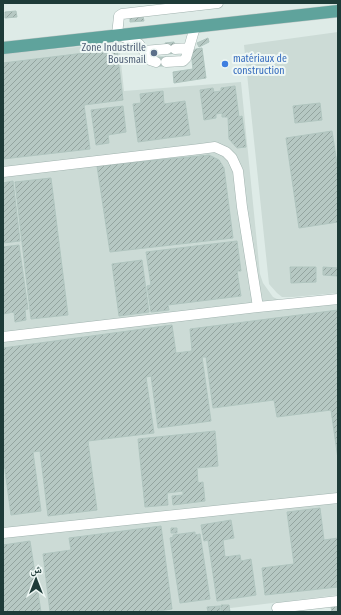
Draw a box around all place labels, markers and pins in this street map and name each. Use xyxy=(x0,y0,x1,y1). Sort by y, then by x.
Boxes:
place label: Zone Industrille Bousmail xyxy=(81,42,146,66)
marker: Zone Industrille Bousmail xyxy=(149,48,159,58)
place label: matériaux de construction xyxy=(233,53,287,77)
marker: matériaux de construction xyxy=(220,59,230,69)

